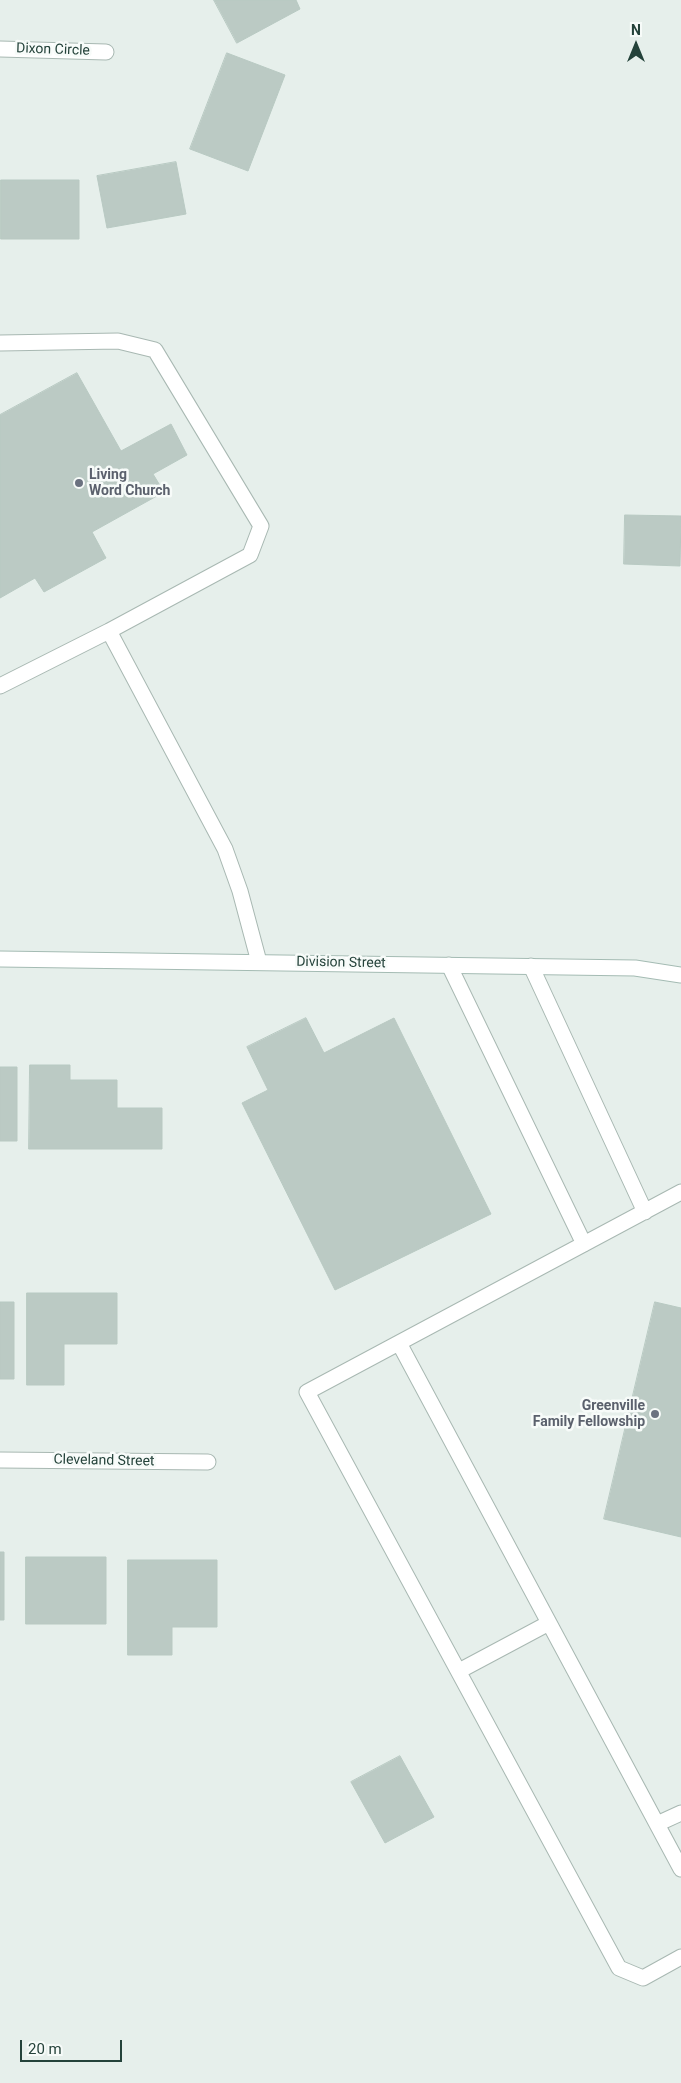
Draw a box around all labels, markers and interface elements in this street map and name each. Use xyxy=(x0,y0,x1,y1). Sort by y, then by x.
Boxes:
north arrow xyxy=(611,20,661,70)
text: N xyxy=(631,22,641,38)
street label: Dixon Circle xyxy=(16,40,90,60)
place label: Living Word Church xyxy=(89,467,170,500)
marker: Living Word Church xyxy=(73,477,85,489)
street label: Division Street xyxy=(296,954,386,972)
place label: Greenville Family Fellowship xyxy=(533,1398,645,1430)
marker: Greenville Family Fellowship xyxy=(649,1408,661,1420)
street label: Cleveland Street xyxy=(53,1452,155,1470)
scale bar xyxy=(22,2030,125,2062)
text: 20 m xyxy=(28,2040,62,2058)

